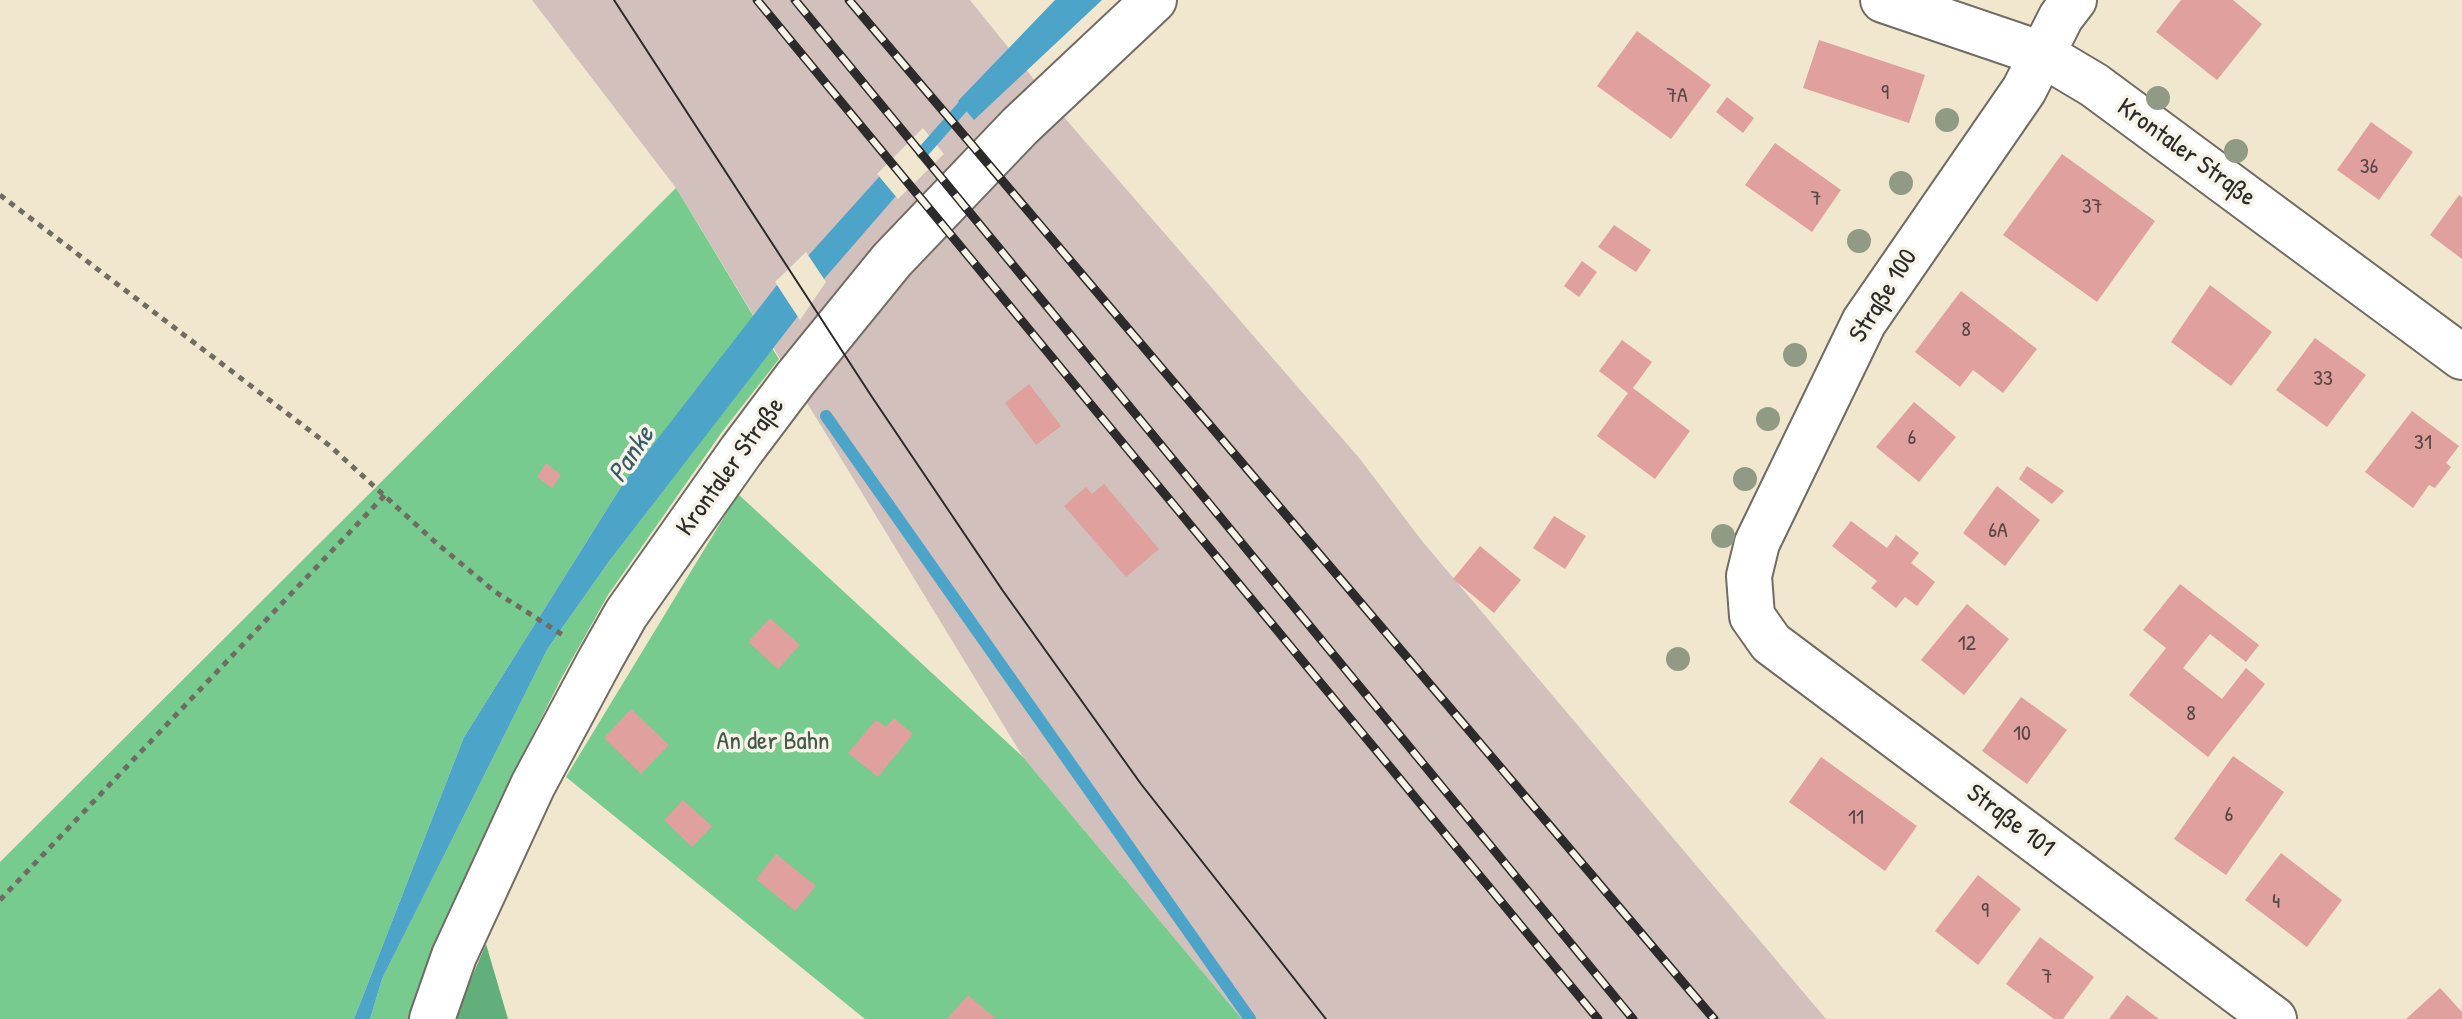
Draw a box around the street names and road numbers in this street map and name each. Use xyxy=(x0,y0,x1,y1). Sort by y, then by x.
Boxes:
street label: Krontaler Straße xyxy=(2111,92,2261,214)
street label: Straße 100 xyxy=(1843,244,1925,348)
street label: Krontaler Straße xyxy=(670,392,792,542)
street label: Straße 101 xyxy=(1960,778,2060,864)

